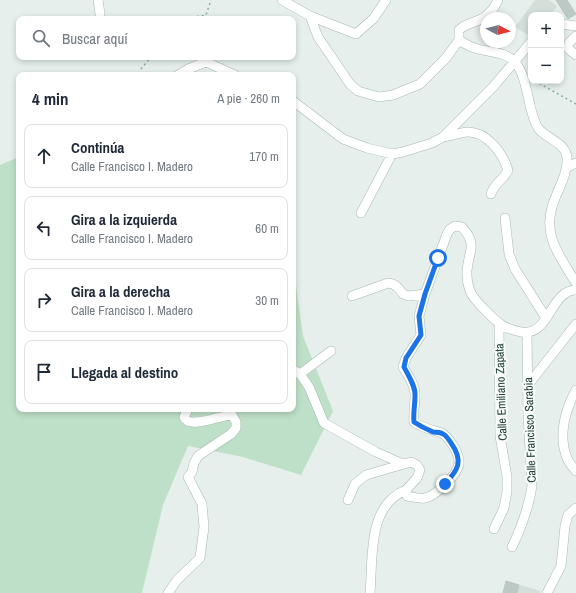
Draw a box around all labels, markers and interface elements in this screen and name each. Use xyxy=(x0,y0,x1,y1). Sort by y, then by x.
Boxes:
north arrow xyxy=(480,12,516,48)
map controls xyxy=(528,12,564,84)
button: + xyxy=(528,12,564,48)
search box xyxy=(16,16,296,60)
icon: search xyxy=(30,27,52,49)
text: Buscar aquí xyxy=(62,28,128,49)
button: − xyxy=(528,48,564,84)
text: 4 min xyxy=(32,87,68,110)
text: A pie · 260 m xyxy=(217,90,280,107)
text: Continúa xyxy=(71,137,124,158)
icon: ahead xyxy=(33,145,55,167)
text: 170 m xyxy=(249,148,279,165)
text: Calle Francisco I. Madero xyxy=(71,158,193,175)
text: Gira a la izquierda xyxy=(71,209,177,230)
icon: left xyxy=(33,217,55,239)
text: 60 m xyxy=(255,220,279,237)
text: Calle Francisco I. Madero xyxy=(71,230,193,247)
route start xyxy=(429,249,447,267)
text: Gira a la derecha xyxy=(71,281,170,302)
icon: right xyxy=(33,289,55,311)
text: 30 m xyxy=(255,292,279,309)
text: Calle Francisco I. Madero xyxy=(71,302,193,319)
street label: Calle Emiliano Zapata xyxy=(491,343,511,441)
icon: arrive xyxy=(33,361,55,383)
text: Llegada al destino xyxy=(71,362,178,383)
street label: Calle Francisco Sarabia xyxy=(520,376,540,483)
route end xyxy=(436,475,454,493)

